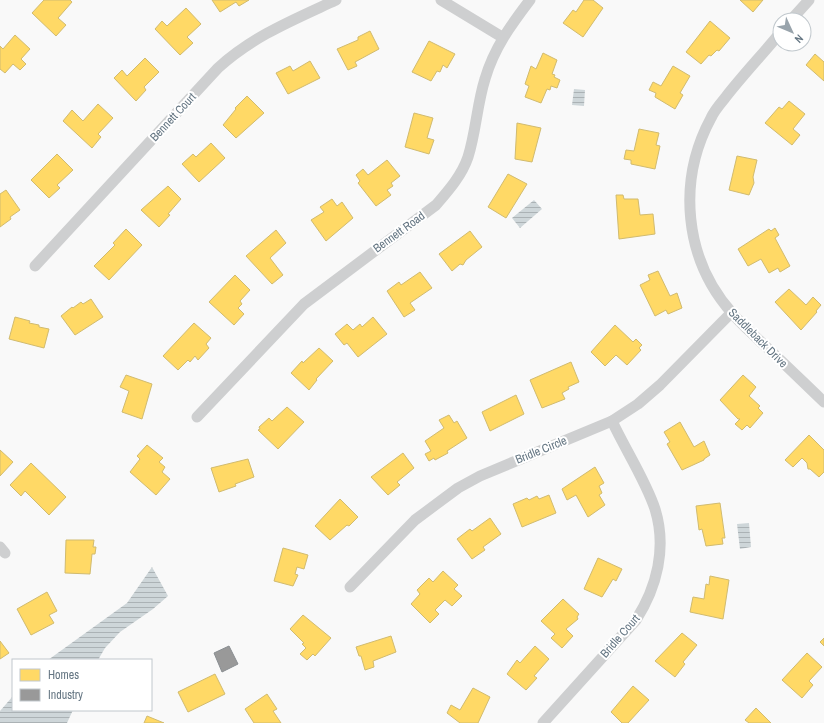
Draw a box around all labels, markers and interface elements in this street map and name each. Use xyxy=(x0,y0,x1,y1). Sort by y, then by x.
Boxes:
north arrow xyxy=(772,12,812,52)
text: N xyxy=(792,32,806,46)
street label: Bennett Court xyxy=(146,89,200,145)
street label: Bennett Road xyxy=(370,208,428,256)
street label: Saddleback Drive xyxy=(725,305,791,371)
street label: Bridle Circle xyxy=(513,432,569,468)
street label: Bridle Court xyxy=(597,611,643,661)
legend xyxy=(12,659,152,711)
text: Homes xyxy=(48,667,79,683)
text: Industry xyxy=(48,687,83,703)

